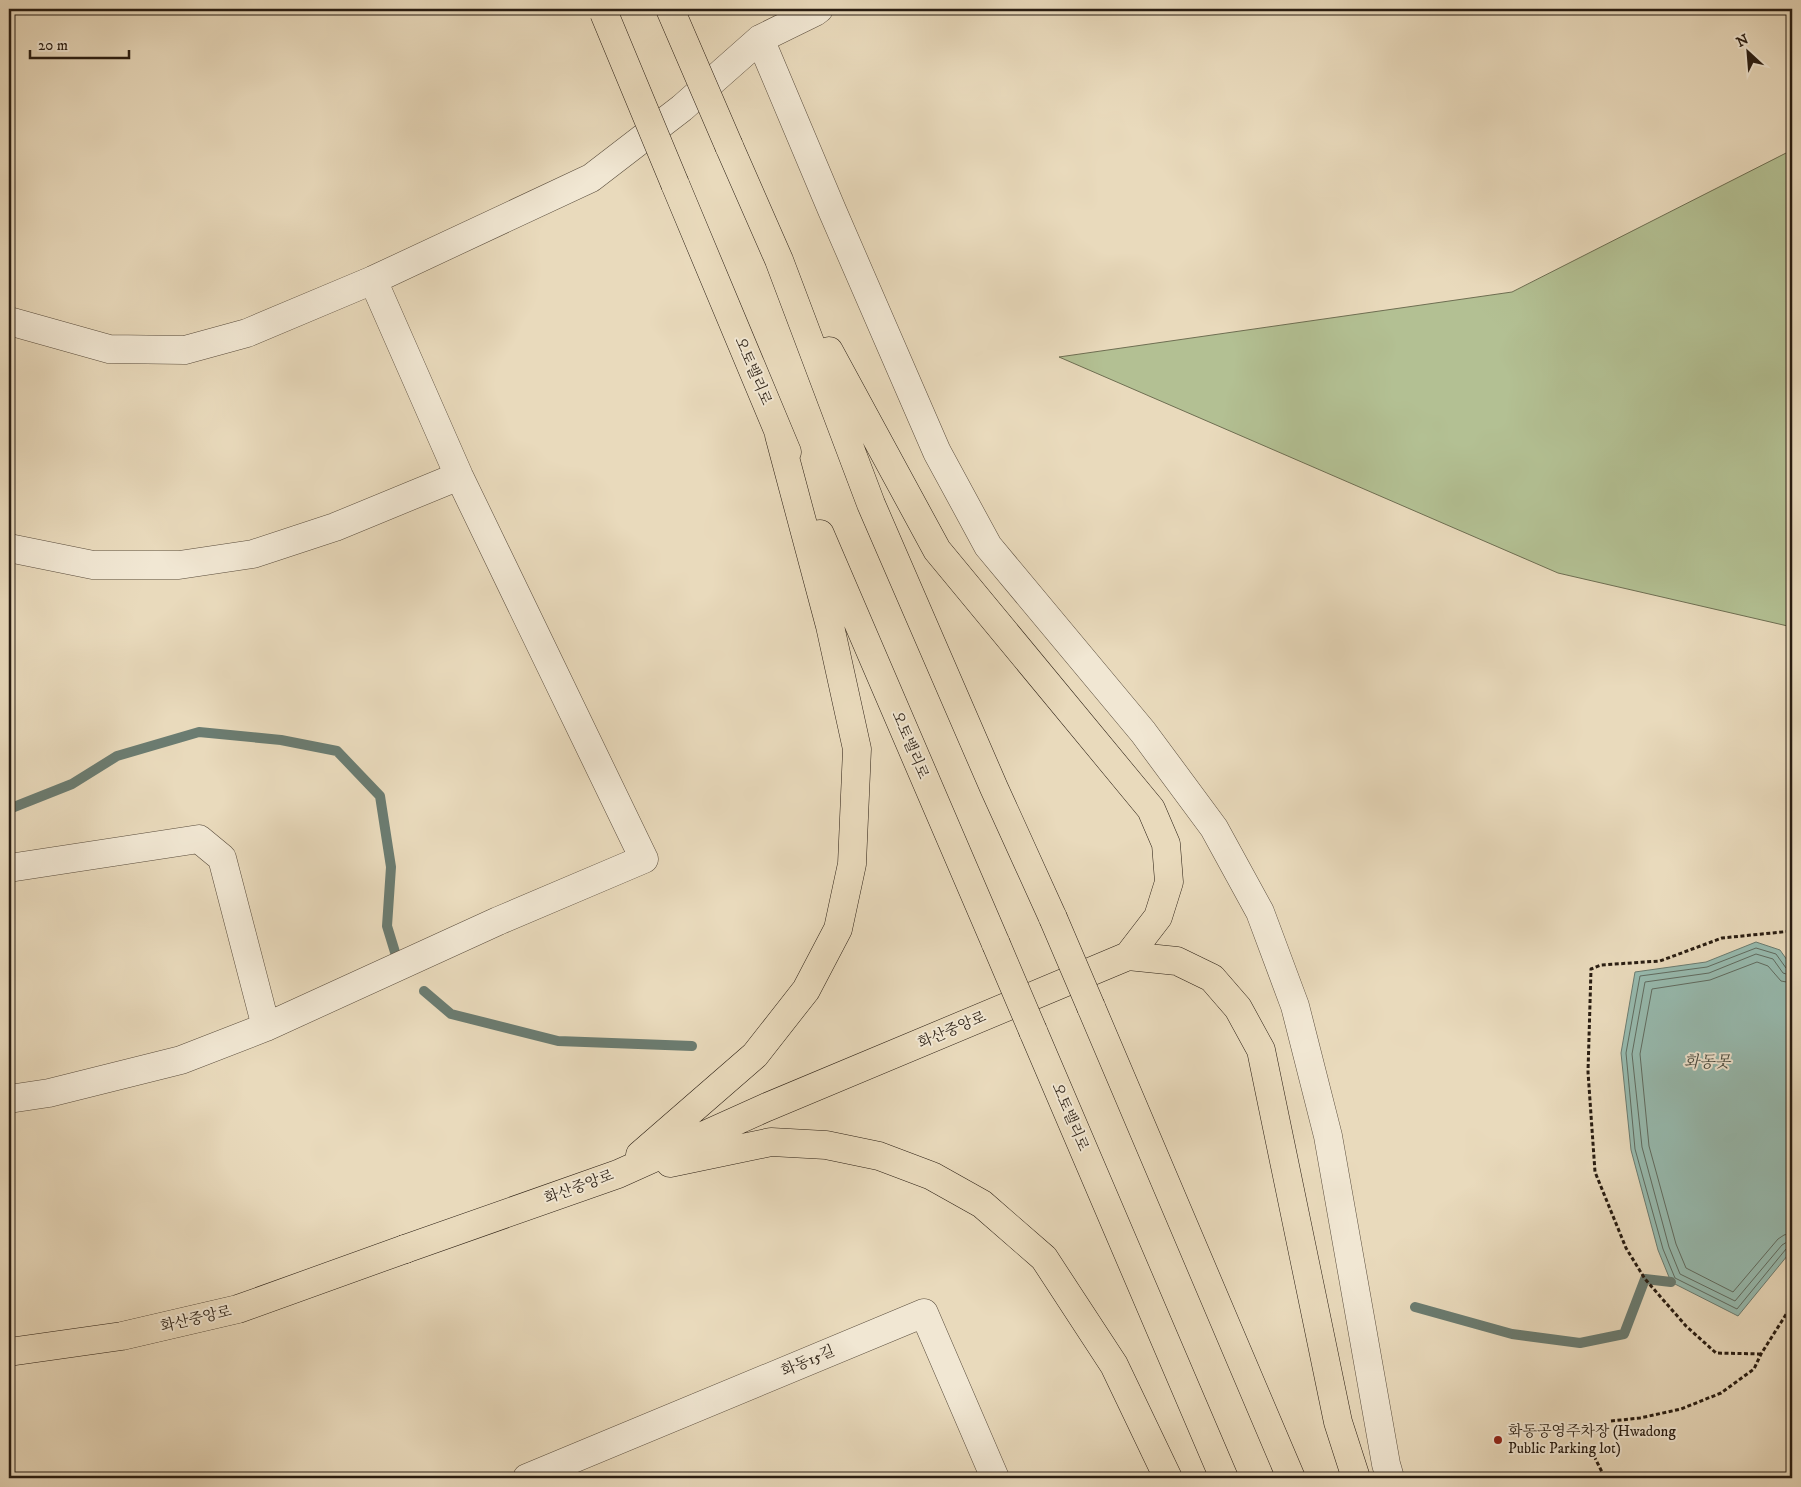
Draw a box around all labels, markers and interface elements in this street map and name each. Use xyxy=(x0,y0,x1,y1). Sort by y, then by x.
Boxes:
scale bar xyxy=(30,28,129,60)
north arrow xyxy=(1724,28,1774,78)
text: N xyxy=(1734,30,1752,52)
text: 20 m xyxy=(38,36,68,55)
street label: 오토밸리로 xyxy=(730,334,776,409)
street label: 오토밸리로 xyxy=(887,708,933,783)
street label: 화산중앙로 xyxy=(915,1007,990,1053)
water label: 화동못 xyxy=(1684,1052,1732,1072)
street label: 오토밸리로 xyxy=(1047,1080,1093,1155)
street label: 화산중앙로 xyxy=(542,1166,617,1208)
street label: 화산중앙로 xyxy=(159,1301,234,1336)
street label: 화동15길 xyxy=(778,1341,838,1381)
place label: 화동공영주차장 (Hwadong Public Parking lot) xyxy=(1508,1422,1676,1458)
marker: 화동공영주차장 (Hwadong Public Parking lot) xyxy=(1492,1434,1504,1446)

